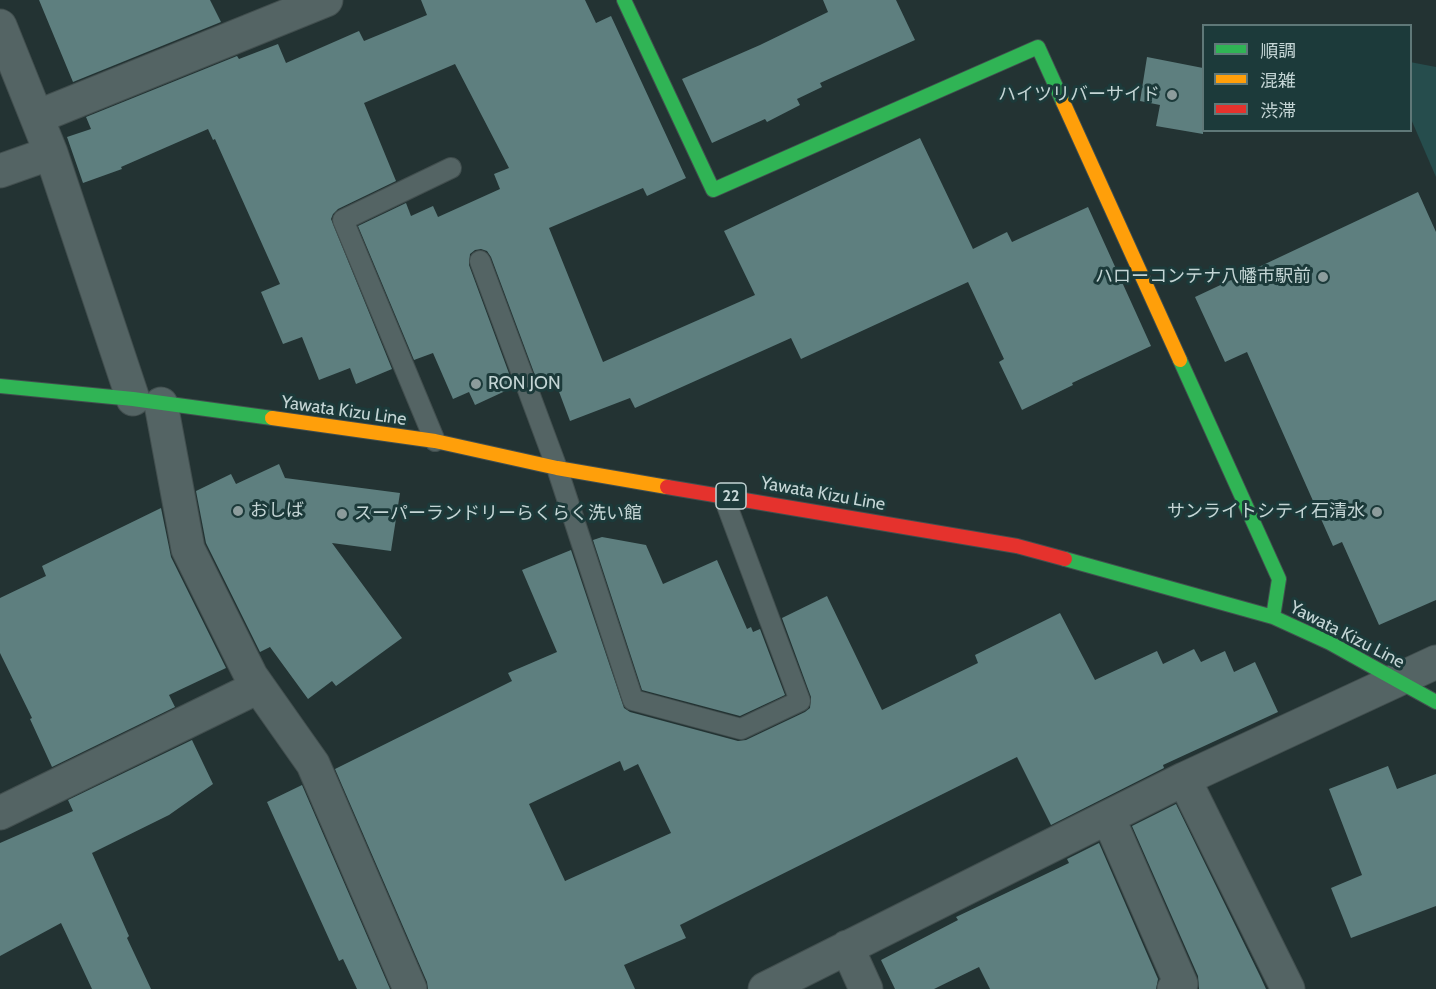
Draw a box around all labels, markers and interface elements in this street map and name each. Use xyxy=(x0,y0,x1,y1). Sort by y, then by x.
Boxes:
legend xyxy=(1202,24,1412,132)
text: 順調 xyxy=(1260,40,1296,62)
text: 混雑 xyxy=(1260,70,1296,92)
place label: ハイツリバーサイド xyxy=(998,84,1160,106)
marker: ハイツリバーサイド xyxy=(1165,88,1179,102)
text: 渋滞 xyxy=(1260,100,1296,122)
place label: ハローコンテナ八幡市駅前 xyxy=(1095,266,1311,288)
marker: ハローコンテナ八幡市駅前 xyxy=(1316,270,1330,284)
place label: RON JON xyxy=(488,373,561,395)
marker: RON JON xyxy=(469,377,483,391)
street label: Yawata Kizu Line xyxy=(280,392,408,430)
street label: Yawata Kizu Line xyxy=(759,472,887,516)
road number: 22 xyxy=(716,483,746,509)
place label: おしば xyxy=(250,500,304,522)
place label: サンライトシティ石清水 xyxy=(1167,501,1365,523)
place label: スーパーランドリーらくらく洗い館 xyxy=(354,503,642,525)
marker: おしば xyxy=(231,504,245,518)
marker: サンライトシティ石清水 xyxy=(1370,505,1384,519)
marker: スーパーランドリーらくらく洗い館 xyxy=(335,507,349,521)
street label: Yawata Kizu Line xyxy=(1286,597,1408,673)

